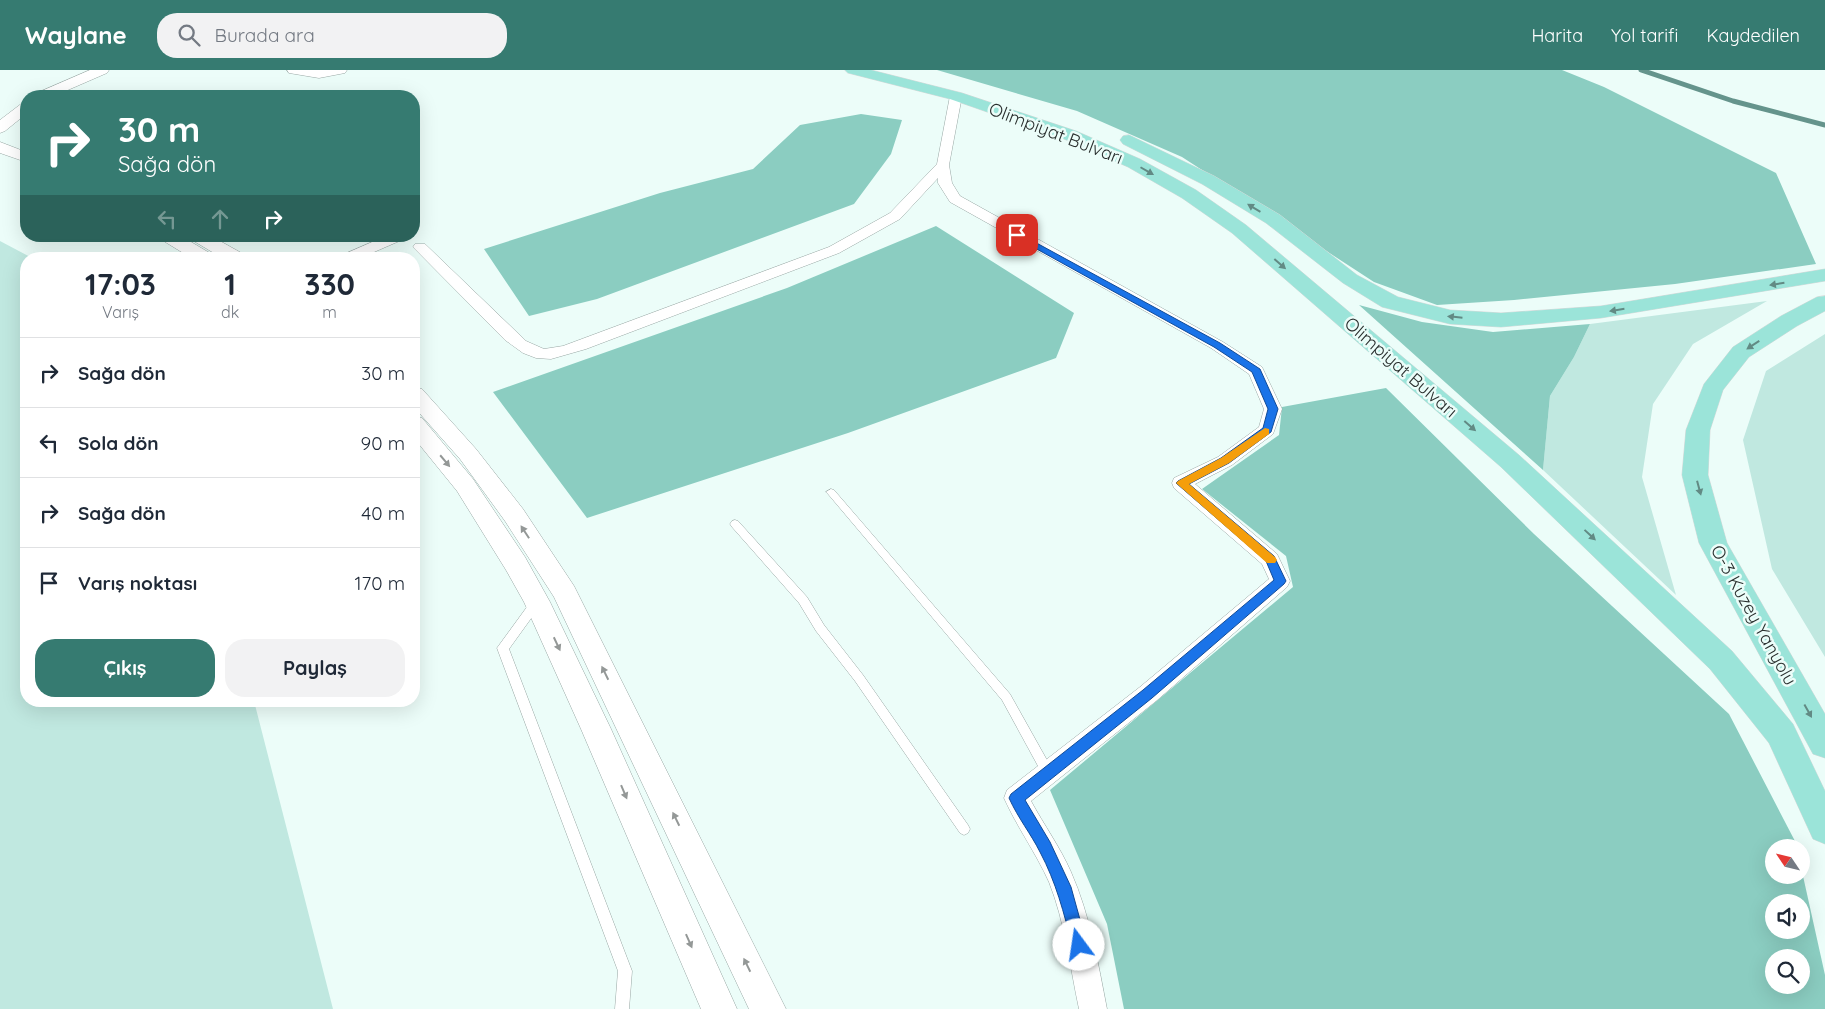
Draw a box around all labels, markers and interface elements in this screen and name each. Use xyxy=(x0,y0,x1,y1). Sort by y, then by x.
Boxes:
search box xyxy=(157,13,507,58)
text: Waylane xyxy=(25,20,127,50)
icon: search xyxy=(175,21,203,49)
text: Burada ara xyxy=(215,23,315,47)
text: Harita xyxy=(1531,24,1583,47)
text: Yol tarifi xyxy=(1611,24,1678,47)
text: Kaydedilen xyxy=(1706,24,1800,47)
street label: Olimpiyat Bulvarı xyxy=(986,97,1126,169)
text: 30 m xyxy=(118,107,200,151)
icon: right xyxy=(35,110,100,175)
text: Sağa dön xyxy=(118,150,216,178)
one-way arrow xyxy=(1140,166,1154,175)
one-way arrow xyxy=(1247,203,1260,212)
icon: left xyxy=(153,205,181,233)
icon: ahead xyxy=(206,205,234,233)
icon: right xyxy=(259,205,287,233)
pin xyxy=(996,214,1038,256)
icon: arrive xyxy=(1003,221,1031,249)
one-way arrow xyxy=(1273,258,1286,269)
text: 17:03 xyxy=(85,265,156,303)
text: 1 xyxy=(224,265,236,303)
text: 330 xyxy=(304,265,355,303)
one-way arrow xyxy=(1769,280,1785,288)
text: Varış xyxy=(102,302,139,322)
text: dk xyxy=(221,302,239,322)
text: m xyxy=(322,302,337,322)
one-way arrow xyxy=(1608,306,1624,314)
street label: Olimpiyat Bulvarı xyxy=(1340,312,1462,422)
one-way arrow xyxy=(1446,313,1462,321)
one-way arrow xyxy=(1746,340,1760,350)
icon: right xyxy=(35,359,63,387)
text: Sağa dön xyxy=(78,361,166,385)
text: 30 m xyxy=(361,361,405,385)
one-way arrow xyxy=(1463,421,1476,432)
icon: left xyxy=(35,429,63,457)
text: Sola dön xyxy=(78,431,159,455)
text: 90 m xyxy=(361,431,405,455)
one-way arrow xyxy=(439,454,451,466)
one-way arrow xyxy=(1695,480,1703,495)
icon: right xyxy=(35,499,63,527)
text: Sağa dön xyxy=(78,501,166,525)
text: 40 m xyxy=(361,501,405,525)
one-way arrow xyxy=(520,525,530,538)
one-way arrow xyxy=(1584,529,1596,541)
street label: O-3 Kuzey Yanyolu xyxy=(1706,541,1802,689)
icon: arrive xyxy=(35,569,63,597)
text: Varış noktası xyxy=(78,571,197,595)
text: 170 m xyxy=(354,571,405,595)
one-way arrow xyxy=(553,637,561,651)
button: Çıkış xyxy=(35,639,215,697)
button: Paylaş xyxy=(225,639,405,697)
one-way arrow xyxy=(600,666,608,680)
one-way arrow xyxy=(1804,704,1812,719)
one-way arrow xyxy=(620,785,628,799)
one-way arrow xyxy=(672,812,680,826)
north arrow xyxy=(1765,839,1810,884)
map controls xyxy=(1765,839,1810,994)
button: sound xyxy=(1765,894,1810,939)
position arrow xyxy=(1052,918,1104,970)
one-way arrow xyxy=(685,934,693,948)
button: search xyxy=(1765,949,1810,994)
one-way arrow xyxy=(743,958,751,972)

